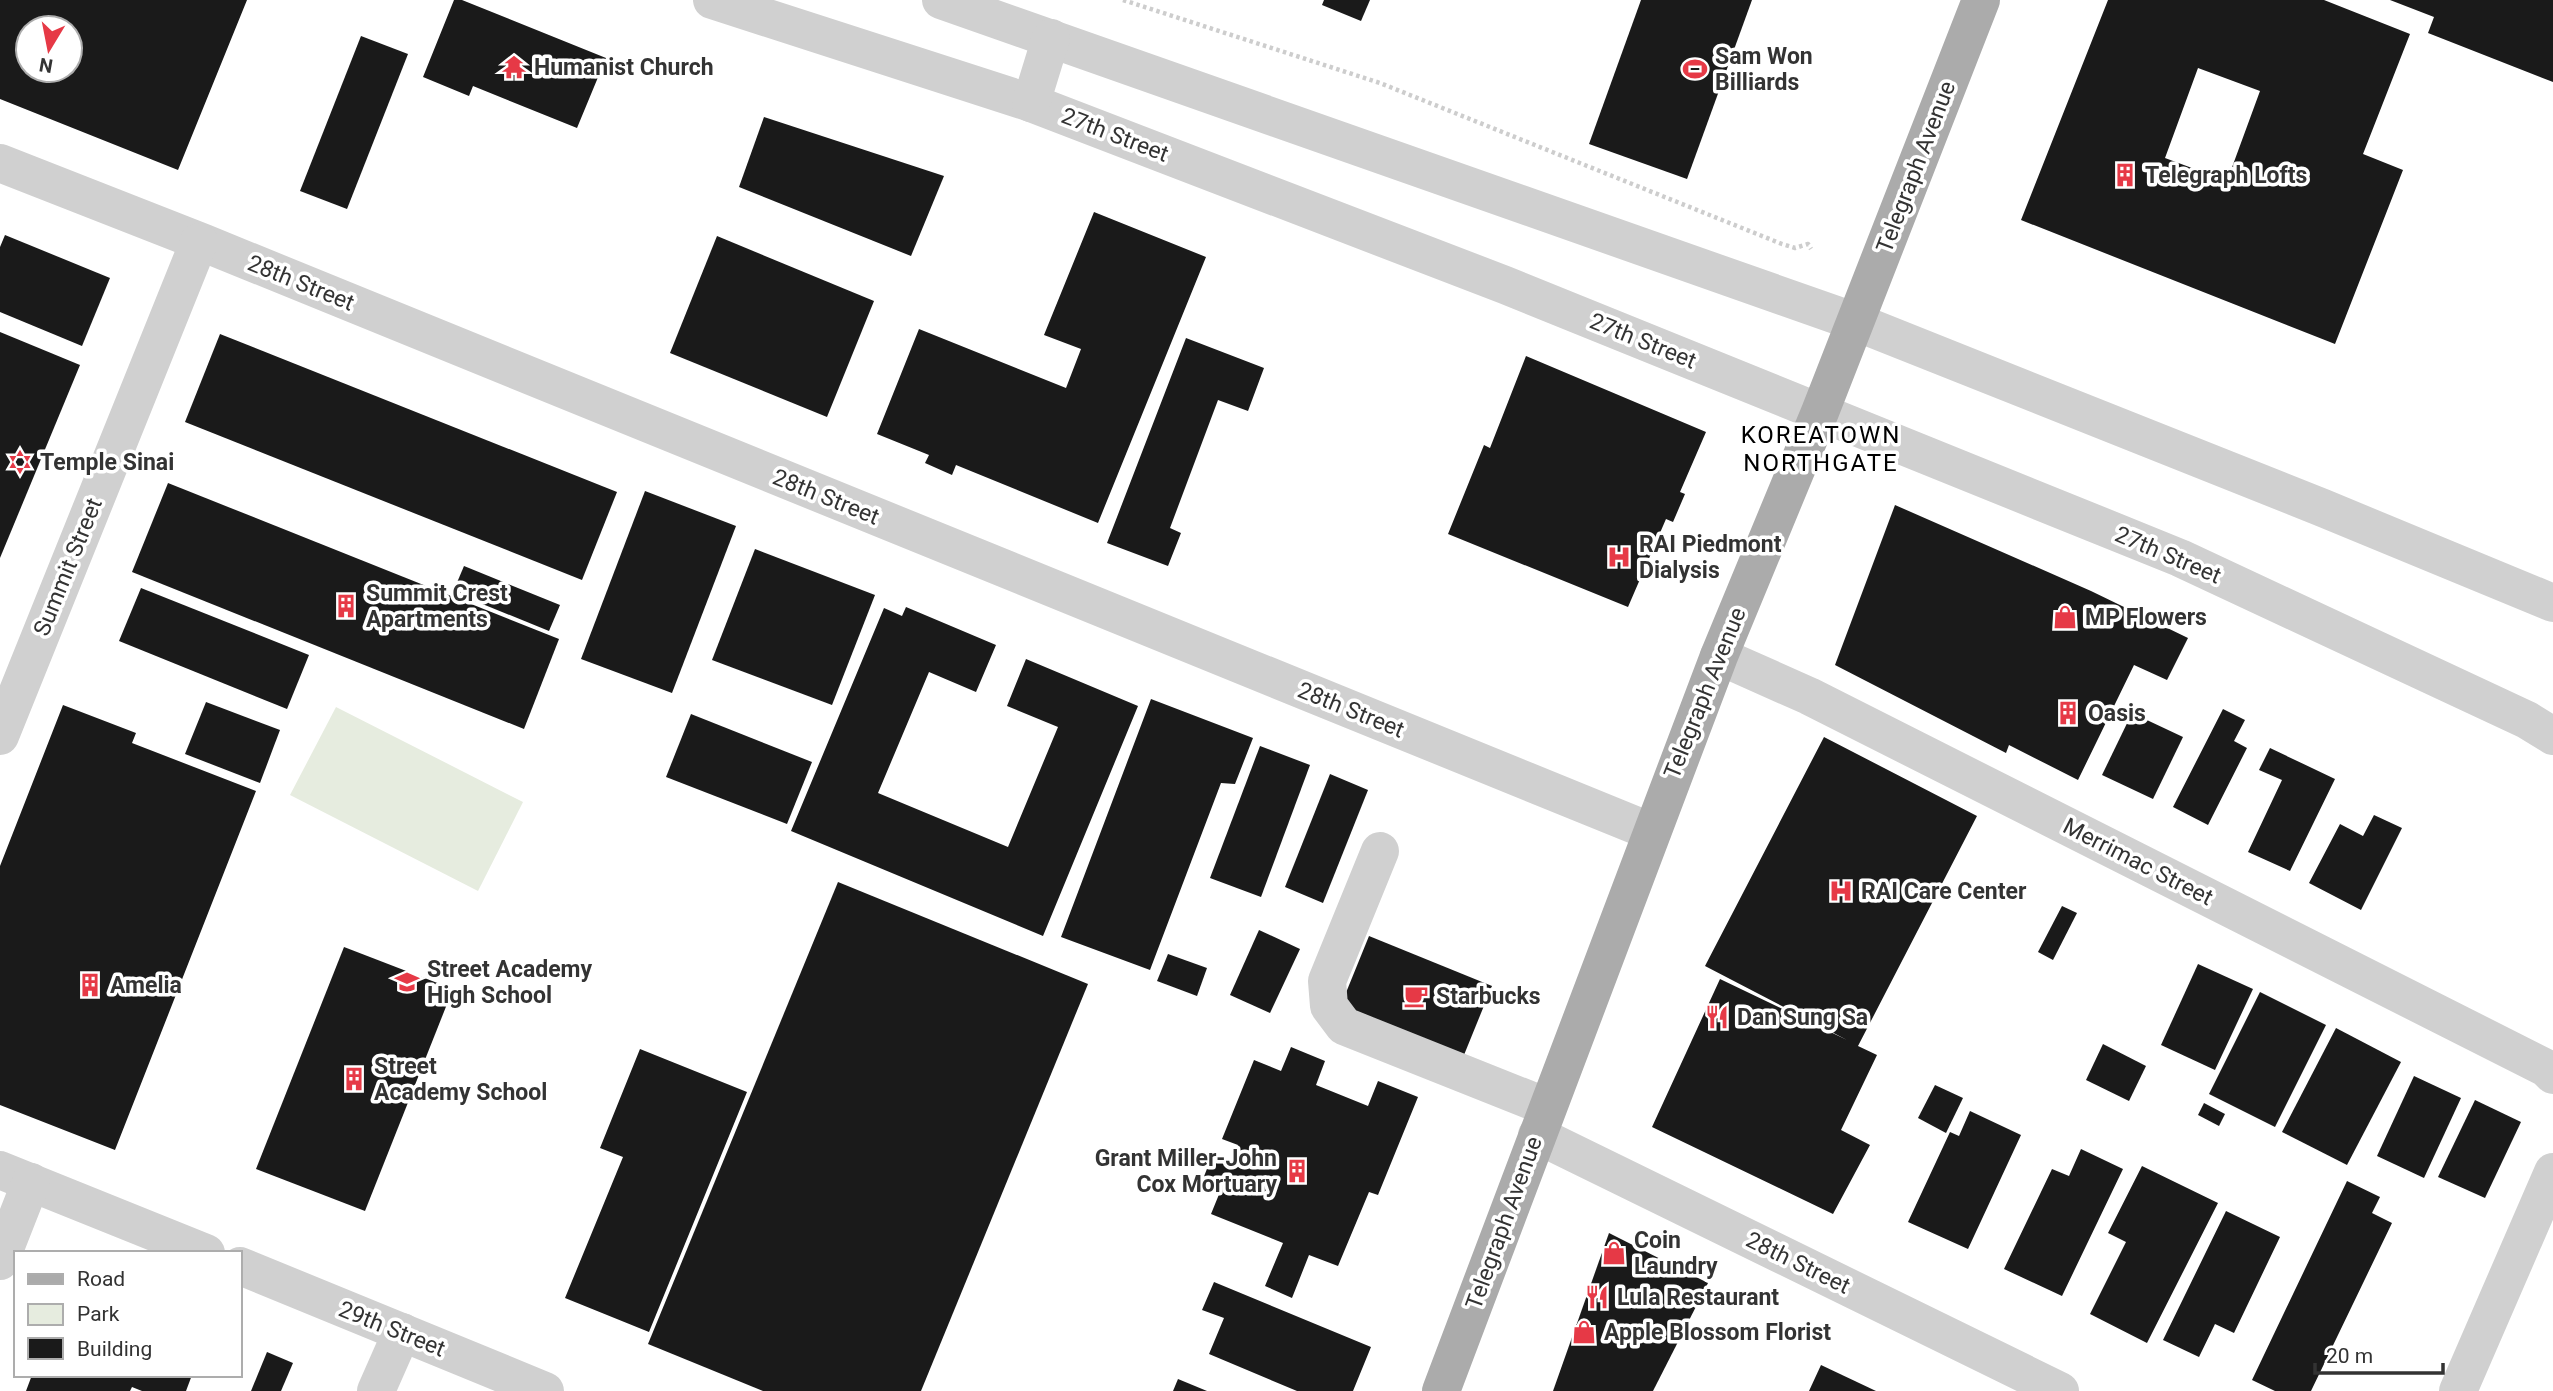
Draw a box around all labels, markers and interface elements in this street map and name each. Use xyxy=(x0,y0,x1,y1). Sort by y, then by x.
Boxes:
north arrow xyxy=(14,14,84,84)
place label: Sam Won Billiards xyxy=(1715,43,1813,96)
text: N xyxy=(38,53,55,78)
temple icon: Humanist Church xyxy=(500,53,528,81)
place label: Humanist Church xyxy=(534,54,714,81)
sports icon: Sam Won Billiards xyxy=(1681,55,1709,83)
street label: Telegraph Avenue xyxy=(1871,77,1961,257)
street label: 27th Street xyxy=(1058,102,1172,168)
building icon: Telegraph Lofts xyxy=(2111,161,2139,189)
place label: Telegraph Lofts xyxy=(2145,162,2307,189)
street label: 28th Street xyxy=(244,249,358,317)
street label: 27th Street xyxy=(1586,307,1700,375)
district label: KOREATOWN NORTHGATE xyxy=(1741,421,1901,477)
synagogue icon: Temple Sinai xyxy=(6,448,34,476)
place label: Temple Sinai xyxy=(40,449,174,476)
street label: 28th Street xyxy=(769,463,883,531)
street label: Summit Street xyxy=(28,494,108,640)
street label: 27th Street xyxy=(2111,521,2225,589)
place label: RAI Piedmont Dialysis xyxy=(1639,531,1782,584)
hospital icon: RAI Piedmont Dialysis xyxy=(1605,543,1633,571)
place label: Summit Crest Apartments xyxy=(366,580,508,633)
building icon: Summit Crest Apartments xyxy=(332,592,360,620)
shop icon: MP Flowers xyxy=(2051,603,2079,631)
street label: Telegraph Avenue xyxy=(1658,604,1752,782)
place label: MP Flowers xyxy=(2085,604,2207,631)
street label: 28th Street xyxy=(1294,676,1408,744)
building icon: Oasis xyxy=(2054,699,2082,727)
place label: Oasis xyxy=(2088,700,2146,727)
street label: Merrimac Street xyxy=(2059,813,2217,911)
hospital icon: RAI Care Center xyxy=(1827,877,1855,905)
place label: RAI Care Center xyxy=(1861,878,2027,905)
place label: Street Academy High School xyxy=(427,956,593,1009)
school or university icon: Street Academy High School xyxy=(393,968,421,996)
building icon: Amelia xyxy=(76,971,104,999)
place label: Amelia xyxy=(110,972,182,999)
cafe icon: Starbucks xyxy=(1402,982,1430,1010)
place label: Starbucks xyxy=(1436,983,1541,1010)
restaurant icon: Dan Sung Sa xyxy=(1703,1003,1731,1031)
place label: Dan Sung Sa xyxy=(1737,1004,1868,1031)
place label: Street Academy School xyxy=(374,1053,547,1106)
building icon: Street Academy School xyxy=(340,1065,368,1093)
street label: Telegraph Avenue xyxy=(1460,1133,1548,1313)
place label: Grant Miller-John Cox Mortuary xyxy=(1095,1145,1277,1198)
building icon: Grant Miller-John Cox Mortuary xyxy=(1283,1157,1311,1185)
street label: 28th Street xyxy=(1742,1226,1854,1300)
place label: Coin Laundry xyxy=(1634,1227,1718,1280)
shop icon: Coin Laundry xyxy=(1600,1239,1628,1267)
legend xyxy=(14,1251,242,1377)
text: Road xyxy=(77,1267,125,1291)
restaurant icon: Lula Restaurant xyxy=(1583,1283,1611,1311)
place label: Lula Restaurant xyxy=(1617,1284,1779,1311)
street label: 29th Street xyxy=(335,1295,449,1363)
text: Park xyxy=(77,1302,120,1326)
shop icon: Apple Blossom Florist xyxy=(1570,1318,1598,1346)
place label: Apple Blossom Florist xyxy=(1604,1319,1831,1346)
scale bar xyxy=(2315,1332,2443,1376)
text: Building xyxy=(77,1337,152,1361)
text: 20 m xyxy=(2326,1344,2373,1368)

